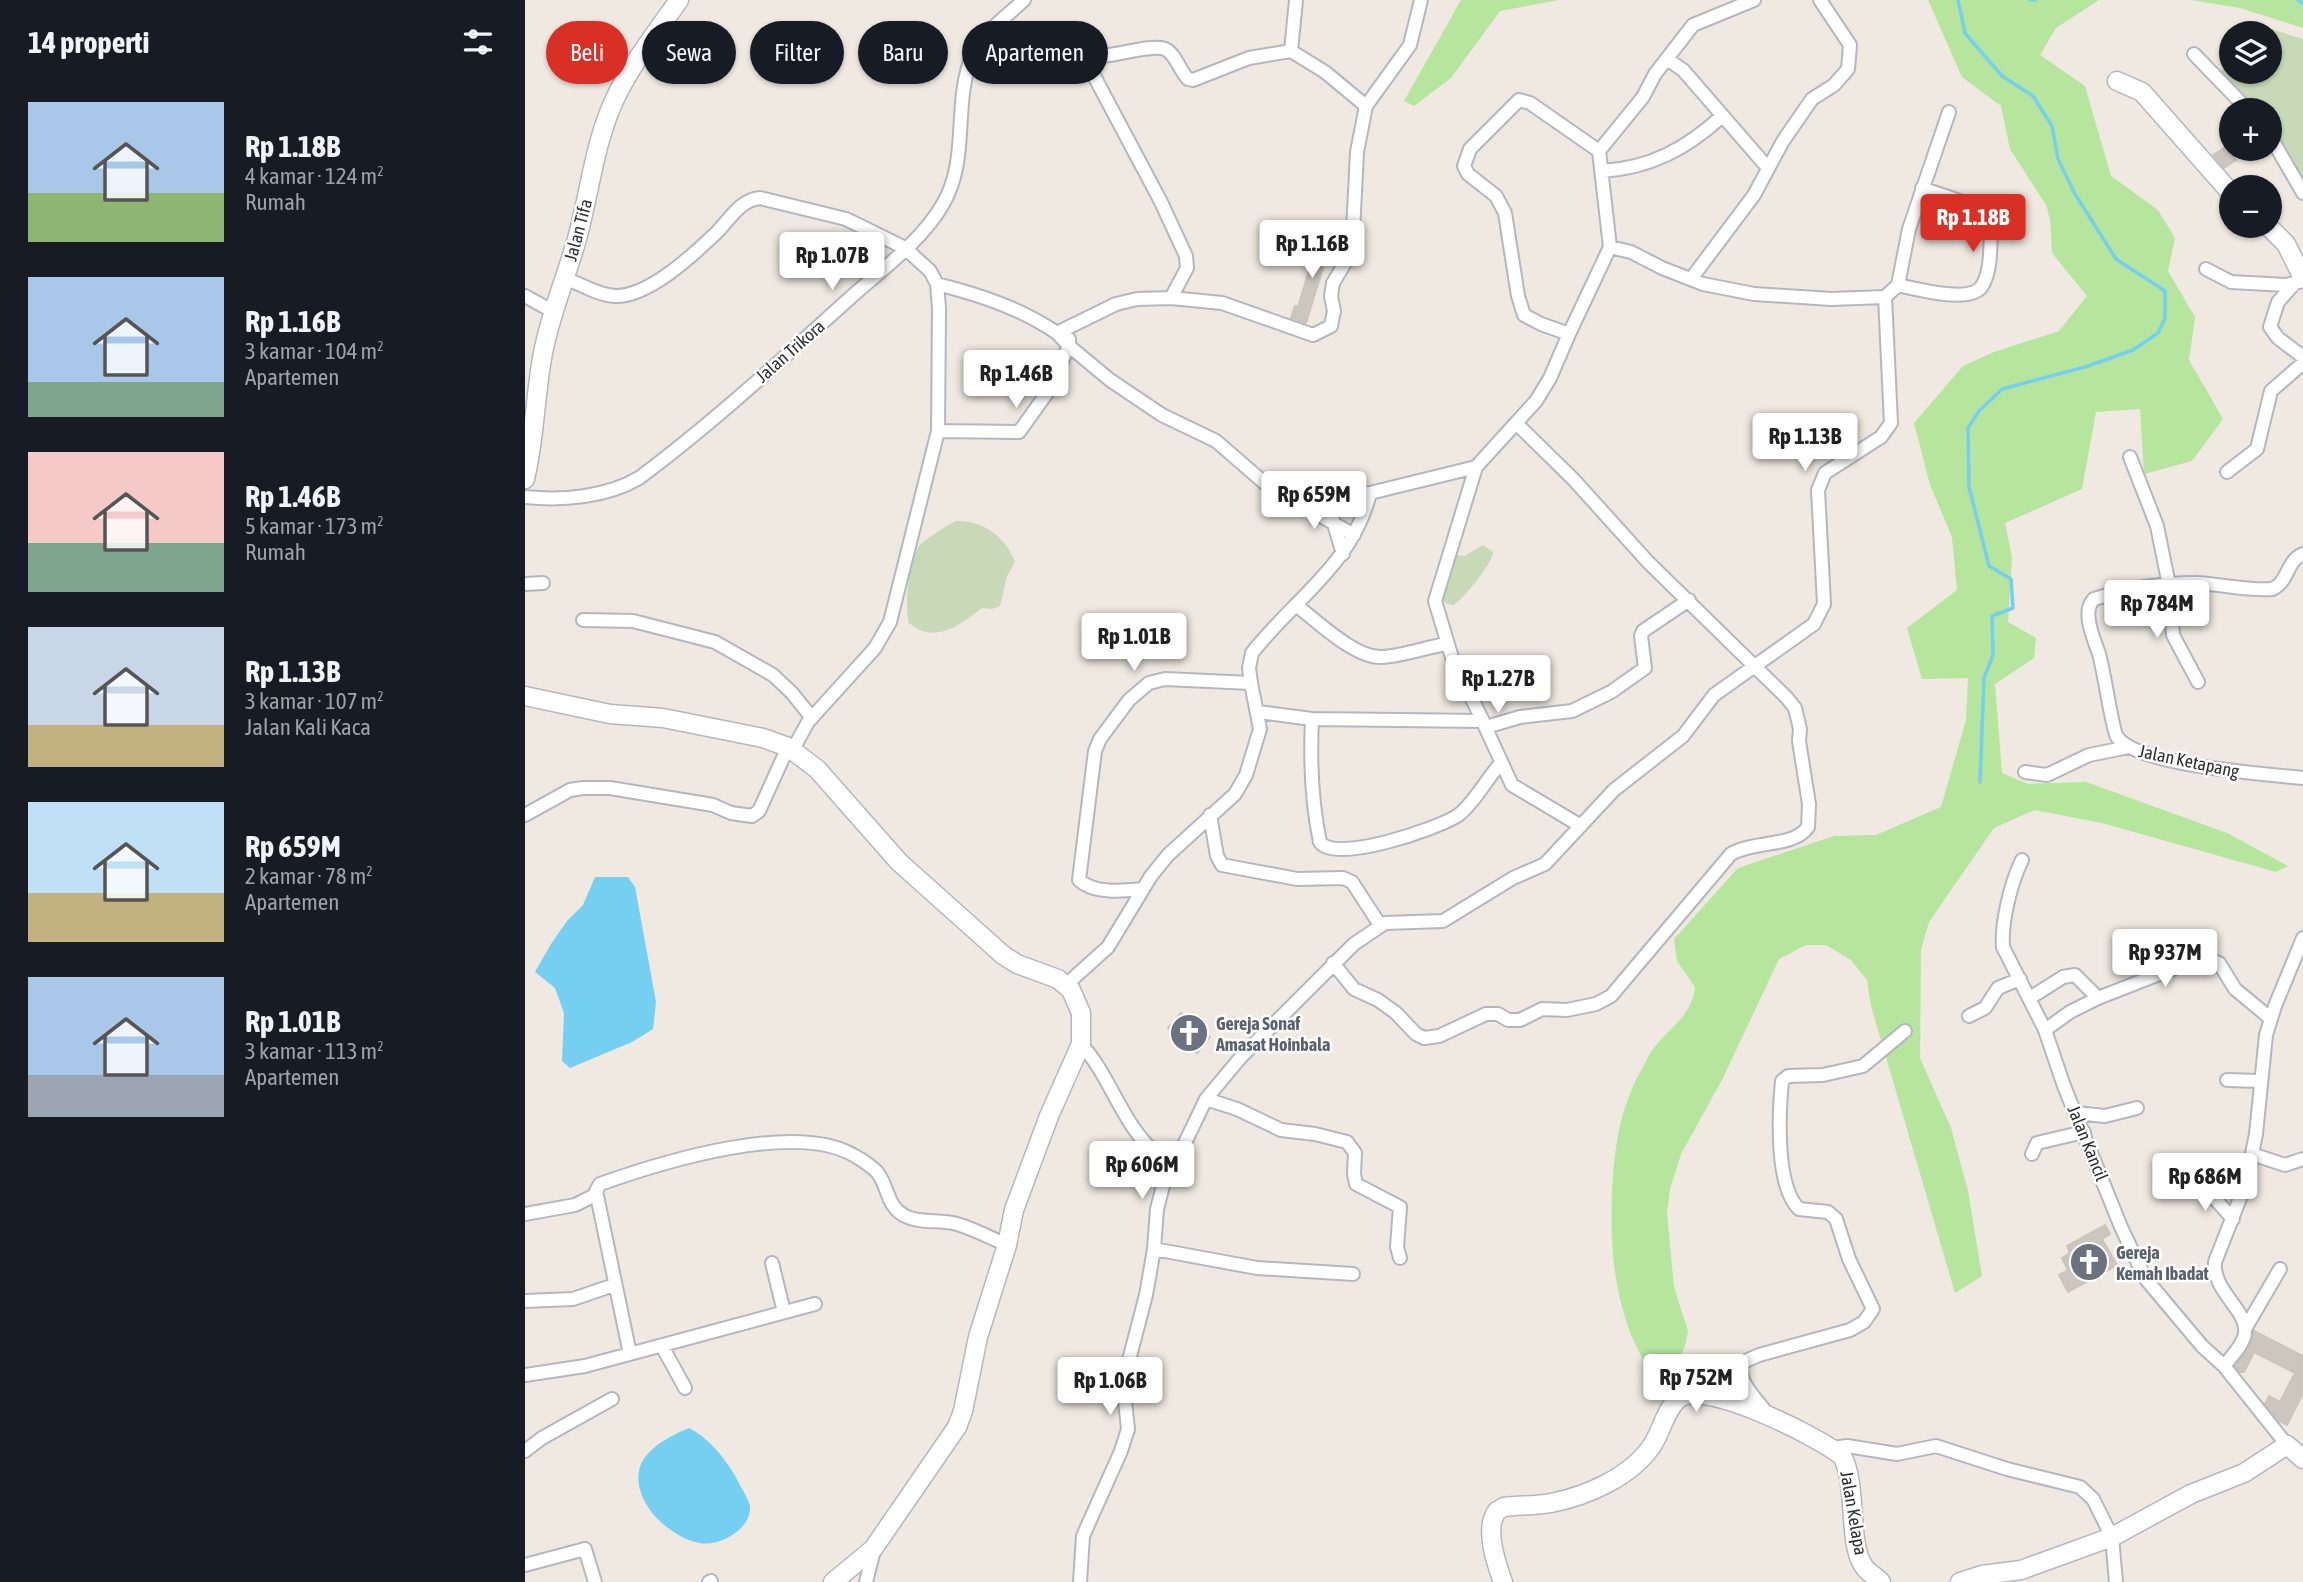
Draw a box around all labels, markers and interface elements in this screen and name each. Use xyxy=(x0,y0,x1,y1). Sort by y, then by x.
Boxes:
chip: Beli xyxy=(546,21,628,84)
chip: Sewa xyxy=(642,21,736,84)
chip: Filter xyxy=(750,21,844,84)
chip: Baru xyxy=(858,21,948,84)
chip: Apartemen xyxy=(962,21,1108,84)
map controls xyxy=(2219,21,2282,238)
button: layers xyxy=(2219,21,2282,84)
icon: filters xyxy=(459,23,497,61)
text: 14 properti xyxy=(28,25,149,59)
button: + xyxy=(2219,98,2282,161)
text: Rp 1.18B xyxy=(245,129,340,163)
icon: home xyxy=(84,130,168,214)
text: 4 kamar · 124 m² xyxy=(245,163,384,189)
button: − xyxy=(2219,175,2282,238)
text: Rumah xyxy=(245,189,306,215)
pin: Rp 1.18B xyxy=(1901,194,2045,254)
street label: Jalan Tifa xyxy=(560,197,596,263)
text: Rp 1.18B xyxy=(1937,204,2009,230)
pin: Rp 1.16B xyxy=(1240,220,1384,280)
text: Rp 1.16B xyxy=(1276,230,1348,256)
pin: Rp 1.07B xyxy=(760,232,904,292)
text: Rp 1.07B xyxy=(796,242,868,268)
text: Rp 1.16B xyxy=(245,304,340,338)
icon: home xyxy=(84,305,168,389)
street label: Jalan Trikora xyxy=(751,315,829,387)
text: 3 kamar · 104 m² xyxy=(245,338,384,364)
pin: Rp 1.46B xyxy=(944,350,1088,410)
text: Rp 1.46B xyxy=(980,360,1052,386)
text: Apartemen xyxy=(245,364,339,390)
pin: Rp 1.13B xyxy=(1733,414,1877,473)
text: Rp 1.13B xyxy=(1769,423,1841,449)
pin: Rp 659M xyxy=(1249,472,1379,531)
text: Rp 1.46B xyxy=(245,479,340,513)
icon: home xyxy=(84,480,168,564)
text: Rp 659M xyxy=(1277,481,1351,507)
text: 5 kamar · 173 m² xyxy=(245,513,384,539)
text: Rumah xyxy=(245,539,306,565)
pin: Rp 784M xyxy=(2092,580,2222,640)
text: Rp 784M xyxy=(2120,590,2194,616)
pin: Rp 1.01B xyxy=(1062,614,1206,673)
text: Rp 1.01B xyxy=(1098,623,1170,649)
text: Rp 1.13B xyxy=(245,654,340,688)
icon: home xyxy=(84,655,168,739)
pin: Rp 1.27B xyxy=(1426,656,1570,715)
text: Rp 1.27B xyxy=(1462,665,1534,691)
text: 3 kamar · 107 m² xyxy=(245,688,384,714)
text: Jalan Kali Kaca xyxy=(245,714,371,740)
street label: Jalan Ketapang xyxy=(2137,740,2241,782)
text: Rp 659M xyxy=(245,829,341,863)
icon: home xyxy=(84,830,168,914)
text: 2 kamar · 78 m² xyxy=(245,863,373,889)
text: Apartemen xyxy=(245,889,339,915)
pin: Rp 937M xyxy=(2100,930,2230,989)
text: Rp 937M xyxy=(2128,939,2202,965)
text: Rp 1.01B xyxy=(245,1004,340,1038)
icon: home xyxy=(84,1005,168,1089)
church icon: Gereja Sonaf Amasat Hoinbala xyxy=(1168,1012,1210,1054)
place label: Gereja Sonaf Amasat Hoinbala xyxy=(1215,1013,1330,1055)
text: 3 kamar · 113 m² xyxy=(245,1038,384,1064)
text: Apartemen xyxy=(245,1064,339,1090)
street label: Jalan Kancil xyxy=(2063,1102,2113,1184)
pin: Rp 606M xyxy=(1077,1142,1207,1201)
text: Rp 606M xyxy=(1105,1151,1179,1177)
pin: Rp 686M xyxy=(2140,1154,2270,1213)
text: Rp 686M xyxy=(2168,1163,2242,1189)
church icon: Gereja Kemah Ibadat xyxy=(2068,1241,2110,1283)
place label: Gereja Kemah Ibadat xyxy=(2116,1242,2210,1284)
pin: Rp 752M xyxy=(1631,1354,1761,1414)
pin: Rp 1.06B xyxy=(1038,1358,1182,1417)
text: Rp 752M xyxy=(1659,1364,1733,1390)
text: Rp 1.06B xyxy=(1074,1367,1146,1393)
street label: Jalan Kelapa xyxy=(1836,1469,1872,1557)

